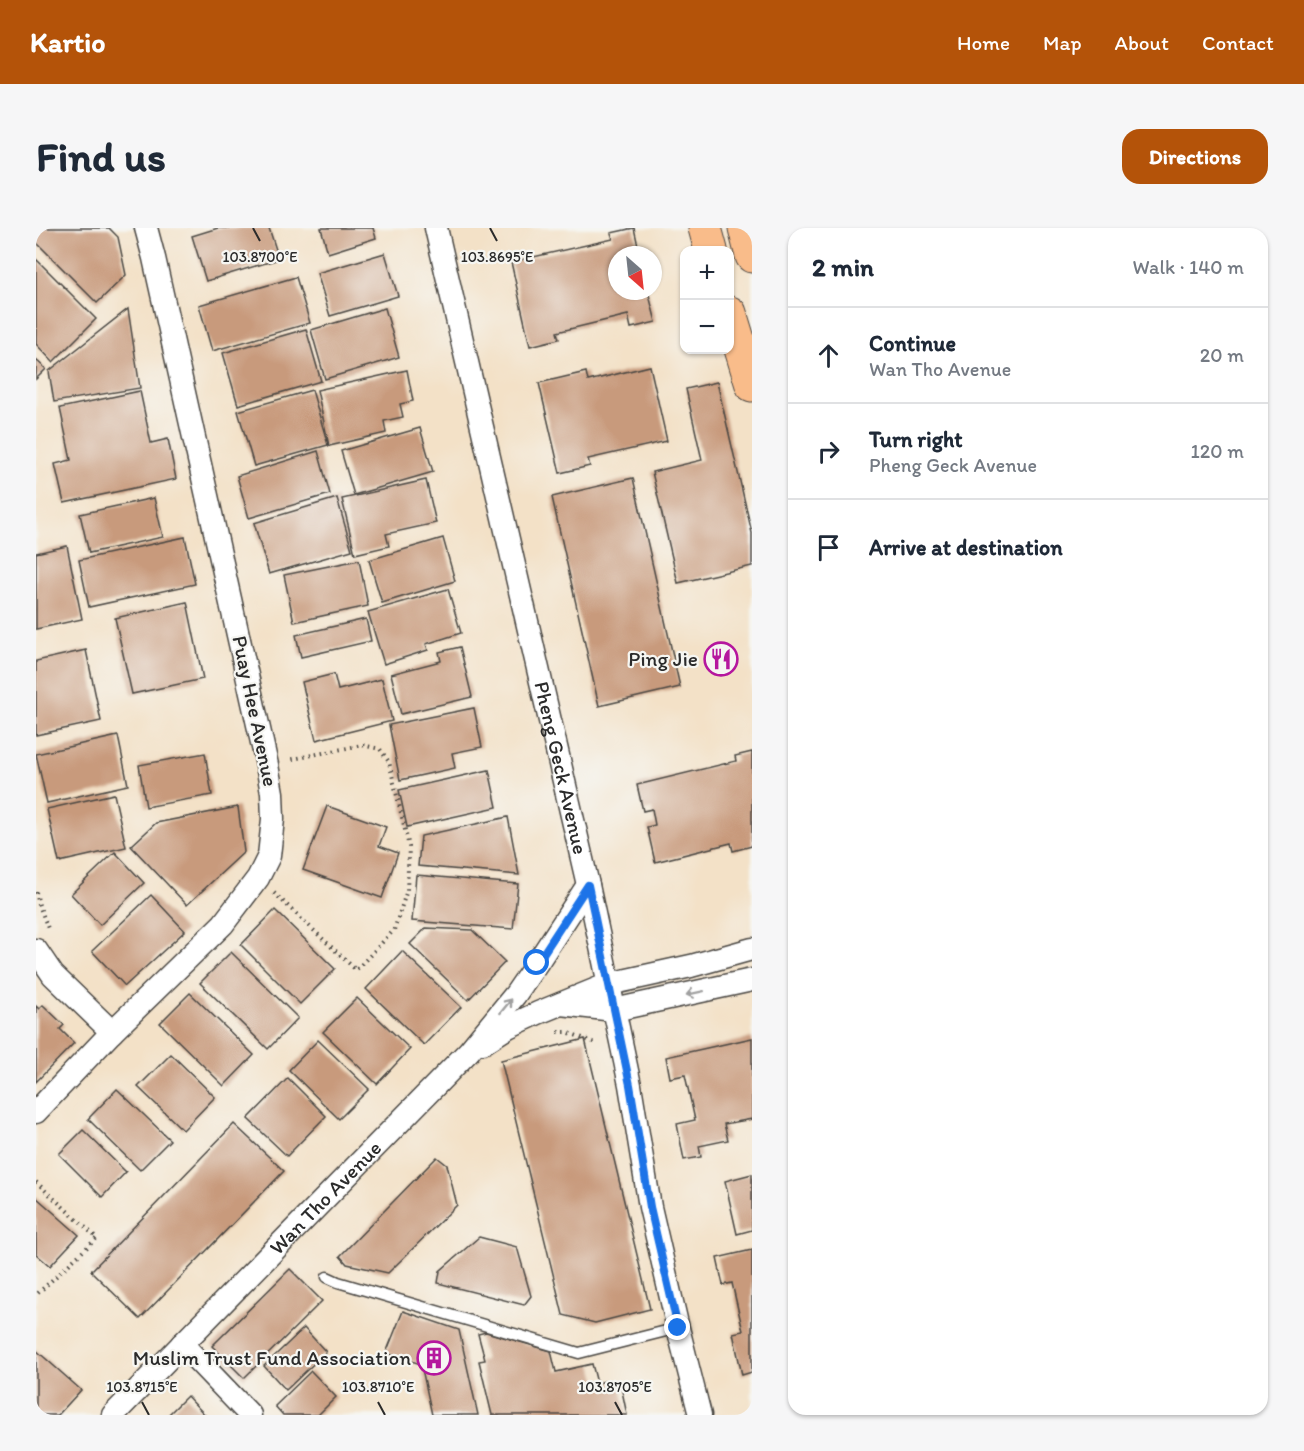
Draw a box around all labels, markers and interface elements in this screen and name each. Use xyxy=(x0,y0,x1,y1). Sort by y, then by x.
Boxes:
text: Kartio xyxy=(30,25,105,59)
text: Home xyxy=(957,30,1010,55)
text: Map xyxy=(1043,30,1082,55)
text: About xyxy=(1115,30,1169,55)
text: Contact xyxy=(1202,30,1274,55)
button: Directions xyxy=(1122,129,1268,184)
text: Find us xyxy=(36,131,166,182)
north arrow xyxy=(608,246,662,300)
map controls xyxy=(680,246,734,354)
button: + xyxy=(680,246,734,300)
text: 103.8700°E xyxy=(223,248,297,266)
text: 103.8695°E xyxy=(461,248,533,266)
text: 2 min xyxy=(812,251,874,283)
text: Walk · 140 m xyxy=(1133,255,1244,279)
button: − xyxy=(680,300,734,354)
text: Continue xyxy=(869,330,956,357)
icon: ahead xyxy=(812,339,845,372)
text: 20 m xyxy=(1200,343,1244,367)
text: Wan Tho Avenue xyxy=(869,357,1011,381)
text: Turn right xyxy=(869,426,963,453)
icon: right xyxy=(812,435,845,468)
text: 120 m xyxy=(1191,439,1244,463)
text: Pheng Geck Avenue xyxy=(869,453,1037,477)
icon: arrive xyxy=(812,531,845,564)
text: Arrive at destination xyxy=(869,534,1063,561)
street label: Puay Hee Avenue xyxy=(227,633,284,789)
restaurant icon: Ping Jie xyxy=(703,641,739,677)
place label: Ping Jie xyxy=(628,646,698,671)
street label: Pheng Geck Avenue xyxy=(529,679,593,857)
route start xyxy=(523,949,549,975)
one-way arrow xyxy=(686,987,705,999)
one-way arrow xyxy=(499,998,512,1014)
street label: Wan Tho Avenue xyxy=(264,1135,386,1259)
route end xyxy=(664,1314,690,1340)
building icon: Muslim Trust Fund Association xyxy=(416,1340,452,1376)
place label: Muslim Trust Fund Association xyxy=(133,1345,411,1370)
text: 103.8715°E xyxy=(106,1378,178,1396)
text: 103.8710°E xyxy=(342,1378,414,1396)
text: 103.8705°E xyxy=(578,1378,652,1396)

